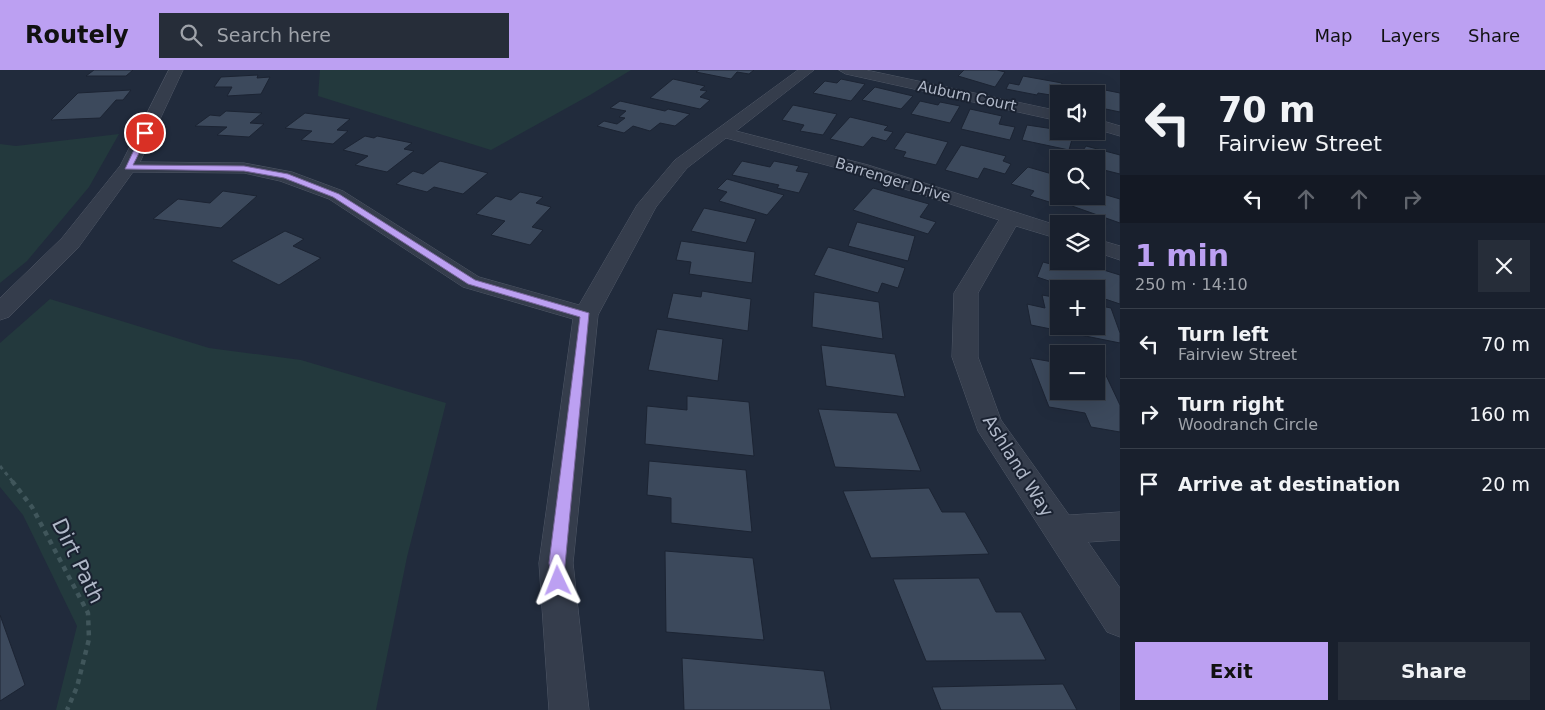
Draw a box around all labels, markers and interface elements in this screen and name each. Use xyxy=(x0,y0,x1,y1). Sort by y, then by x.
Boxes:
search box xyxy=(159,13,509,58)
text: Routely xyxy=(25,21,129,49)
icon: search xyxy=(177,21,205,49)
text: Search here xyxy=(217,24,331,46)
text: Map xyxy=(1314,25,1352,46)
text: Layers xyxy=(1380,25,1440,46)
text: Share xyxy=(1468,25,1520,46)
street label: Auburn Court xyxy=(916,77,1018,115)
map controls xyxy=(1050,85,1105,400)
button: sound xyxy=(1050,85,1105,140)
icon: left xyxy=(1135,90,1200,155)
text: 70 m xyxy=(1218,90,1315,130)
pin xyxy=(124,112,166,154)
icon: arrive xyxy=(131,119,159,147)
text: Fairview Street xyxy=(1218,131,1382,156)
button: search xyxy=(1050,150,1105,205)
street label: Barrenger Drive xyxy=(833,154,953,206)
icon: left xyxy=(1239,185,1267,213)
icon: ahead xyxy=(1292,185,1320,213)
icon: ahead xyxy=(1345,185,1373,213)
icon: right xyxy=(1398,185,1426,213)
button: layers xyxy=(1050,215,1105,270)
text: 1 min xyxy=(1135,238,1229,273)
button: close xyxy=(1478,240,1530,292)
text: 250 m · 14:10 xyxy=(1135,275,1248,294)
button: + xyxy=(1050,280,1105,335)
text: Turn left xyxy=(1178,323,1269,345)
icon: left xyxy=(1135,330,1163,358)
text: 70 m xyxy=(1481,333,1530,355)
button: − xyxy=(1050,345,1105,400)
text: Fairview Street xyxy=(1178,345,1297,364)
text: Turn right xyxy=(1178,393,1284,415)
icon: right xyxy=(1135,400,1163,428)
text: 160 m xyxy=(1469,403,1530,425)
street label: Ashland Way xyxy=(979,411,1058,521)
text: Woodranch Circle xyxy=(1178,415,1318,434)
icon: arrive xyxy=(1135,470,1163,498)
text: Arrive at destination xyxy=(1178,473,1400,495)
text: 20 m xyxy=(1481,473,1530,495)
street label: Dirt Path xyxy=(47,515,109,607)
position arrow xyxy=(531,554,583,606)
button: Exit xyxy=(1135,642,1328,700)
button: Share xyxy=(1338,642,1530,700)

